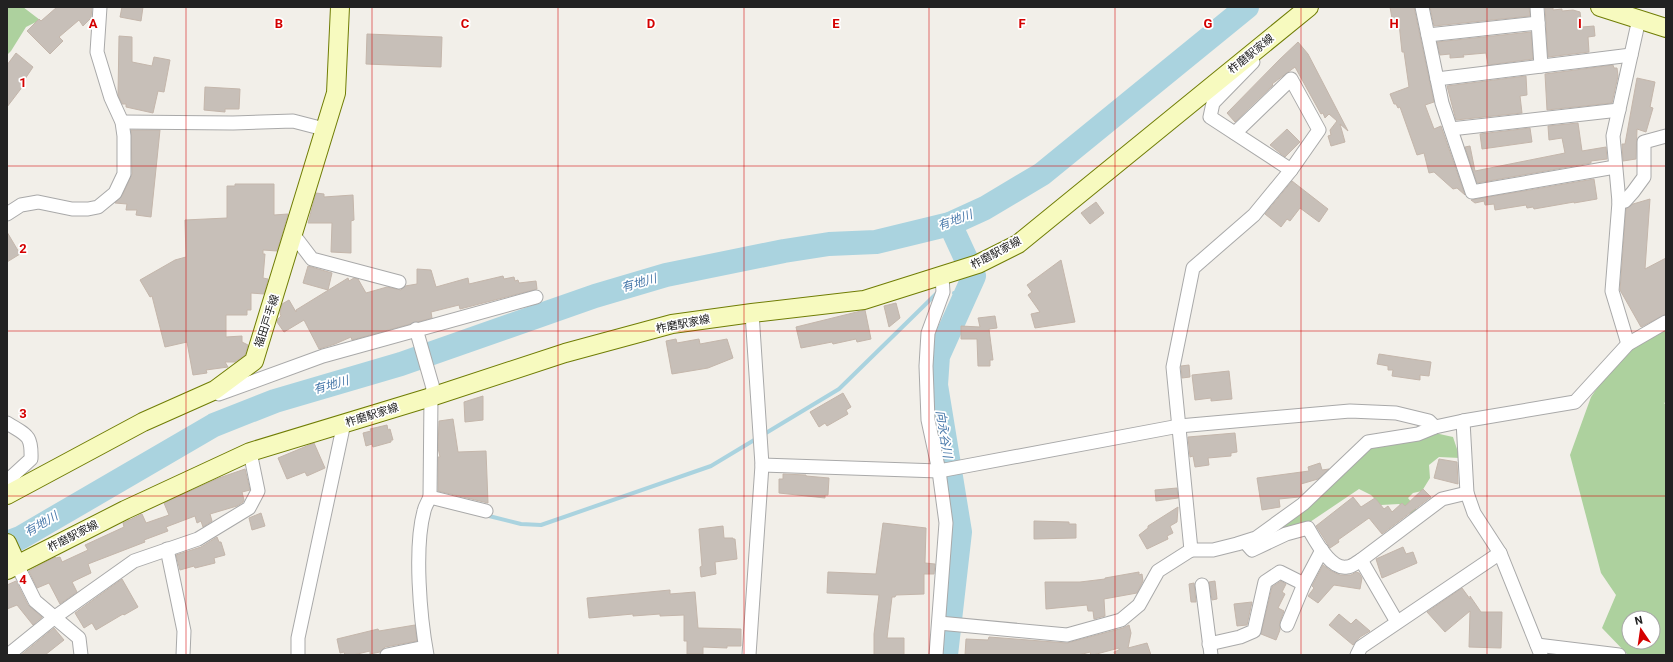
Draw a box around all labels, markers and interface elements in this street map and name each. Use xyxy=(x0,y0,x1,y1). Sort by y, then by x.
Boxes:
text: A xyxy=(89,16,98,31)
text: B xyxy=(275,16,283,31)
text: C xyxy=(461,16,470,31)
text: D xyxy=(647,16,655,31)
text: E xyxy=(832,16,840,31)
text: F xyxy=(1018,16,1026,31)
text: G xyxy=(1204,16,1213,31)
text: H xyxy=(1389,16,1399,31)
text: I xyxy=(1578,16,1582,31)
street label: 柞磨駅家線 xyxy=(1226,32,1276,76)
text: 1 xyxy=(19,75,27,90)
water label: 有地川 xyxy=(936,207,976,233)
street label: 柞磨駅家線 xyxy=(969,234,1023,272)
text: 2 xyxy=(19,241,27,256)
water label: 有地川 xyxy=(620,271,660,295)
street label: 福田戸手線 xyxy=(252,293,282,349)
street label: 柞磨駅家線 xyxy=(655,312,711,336)
water label: 有地川 xyxy=(312,373,352,397)
street label: 柞磨駅家線 xyxy=(344,401,400,429)
text: 3 xyxy=(19,406,27,421)
water label: 向永谷川 xyxy=(933,409,955,461)
water label: 有地川 xyxy=(22,508,62,539)
street label: 柞磨駅家線 xyxy=(46,518,100,554)
text: 4 xyxy=(19,572,27,587)
north arrow xyxy=(1621,610,1661,650)
text: N xyxy=(1634,613,1644,628)

